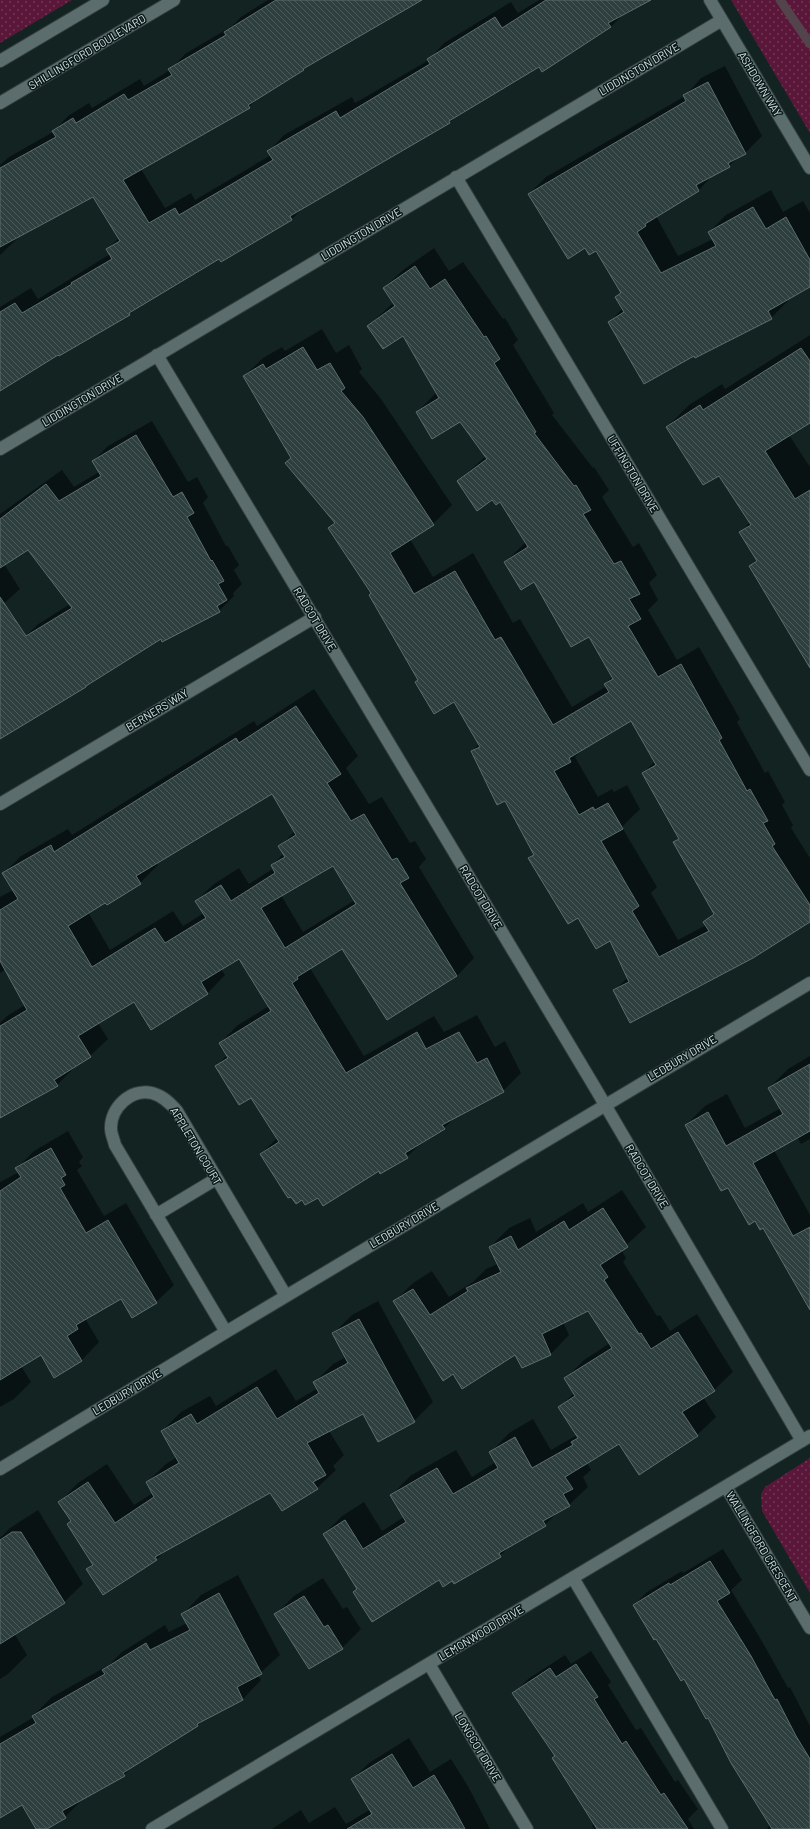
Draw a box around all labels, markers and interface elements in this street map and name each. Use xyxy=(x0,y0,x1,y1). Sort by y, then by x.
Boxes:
street label: SHILLINGFORD BOULEVARD xyxy=(26,11,148,92)
street label: LIDDINGTON DRIVE xyxy=(596,39,681,98)
street label: ASHDOWN WAY xyxy=(736,49,785,119)
street label: LIDDINGTON DRIVE xyxy=(318,204,403,263)
street label: LIDDINGTON DRIVE xyxy=(39,370,124,429)
street label: UFFINGTON DRIVE xyxy=(605,433,662,515)
street label: RADCOT DRIVE xyxy=(291,585,340,653)
street label: BERNERS WAY xyxy=(123,686,190,733)
street label: RADCOT DRIVE xyxy=(457,863,506,931)
street label: LEDBURY DRIVE xyxy=(645,1032,719,1083)
street label: APPLETON COURT xyxy=(168,1104,225,1187)
street label: RADCOT DRIVE xyxy=(623,1142,672,1210)
street label: LEDBURY DRIVE xyxy=(367,1199,441,1250)
street label: LEDBURY DRIVE xyxy=(90,1366,164,1417)
street label: WALLINGFORD CRESCENT xyxy=(724,1489,801,1605)
street label: LEMONWOOD DRIVE xyxy=(436,1602,526,1663)
street label: LONGCOT DRIVE xyxy=(453,1710,504,1784)

